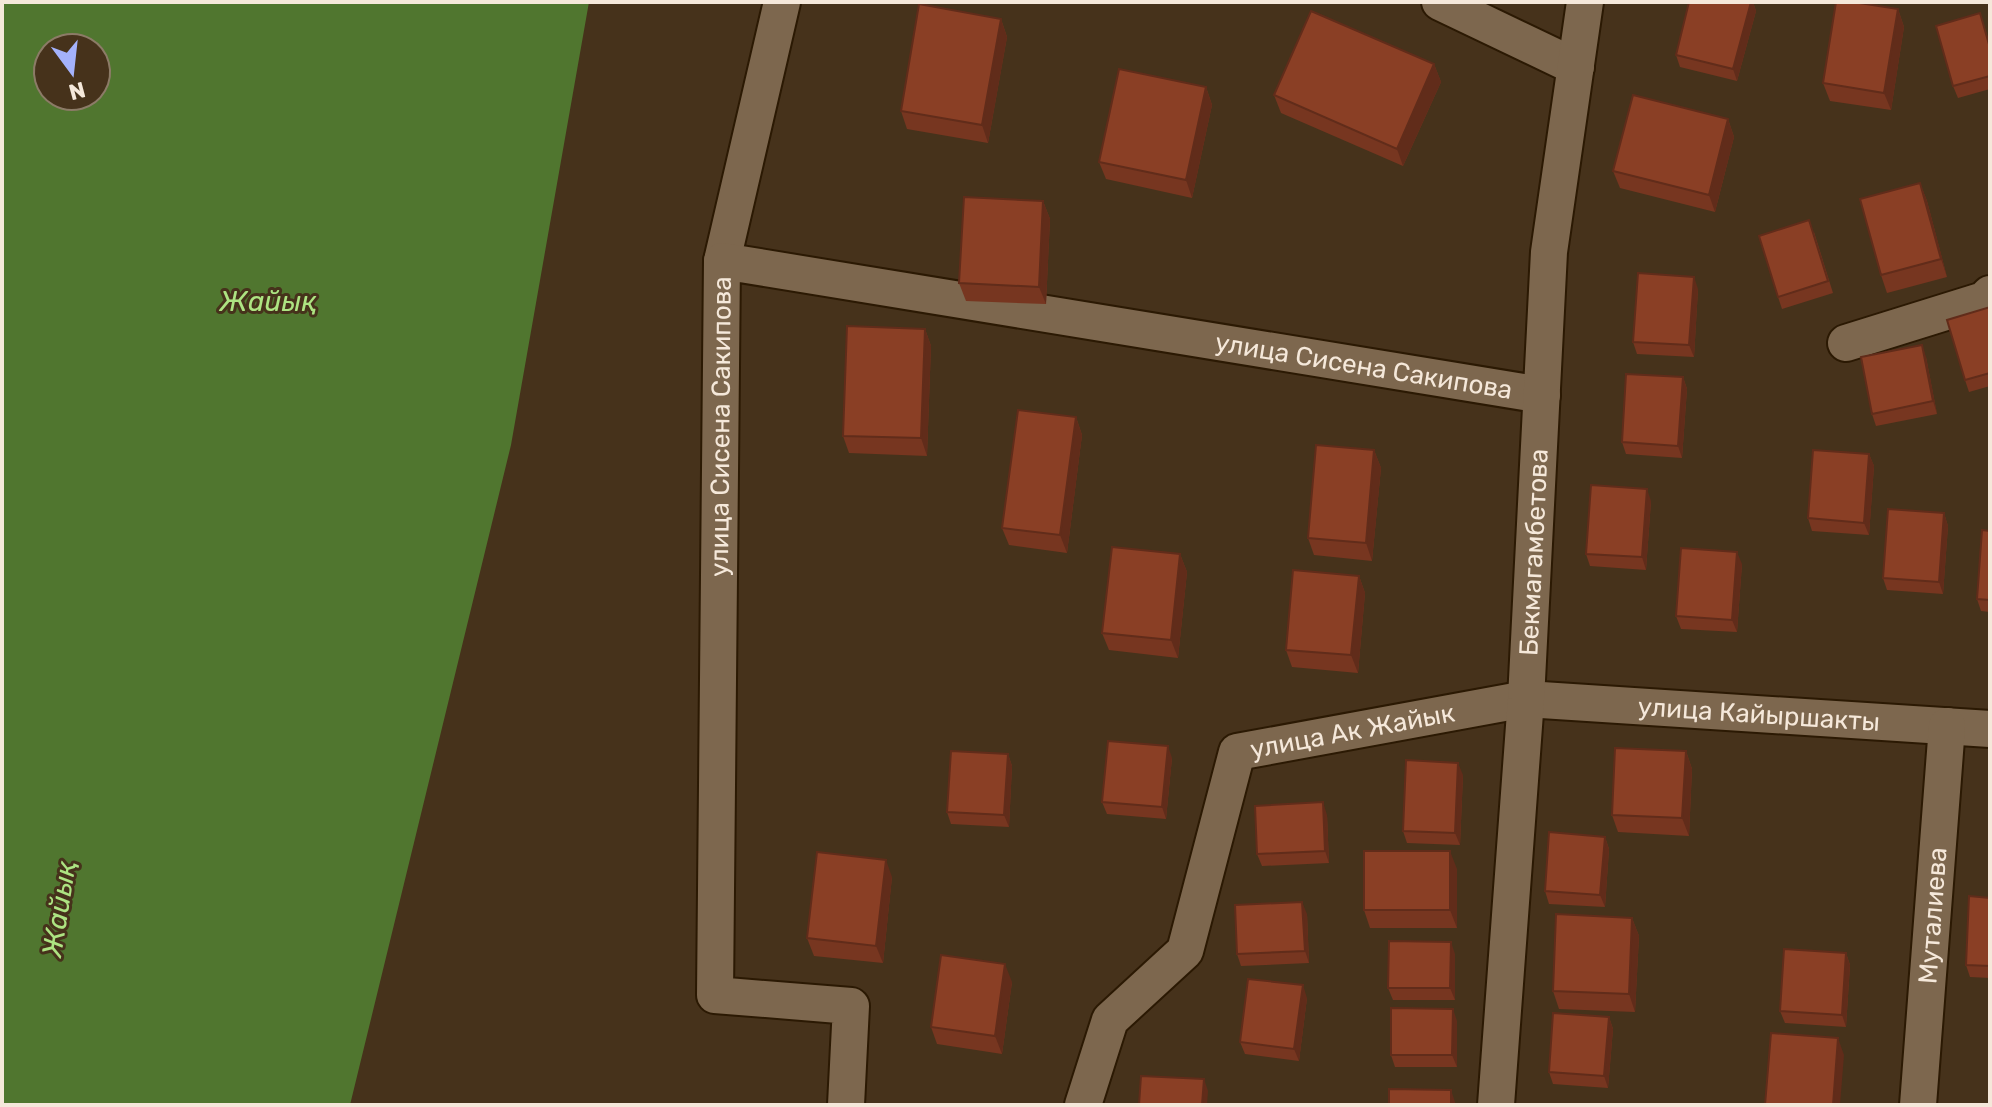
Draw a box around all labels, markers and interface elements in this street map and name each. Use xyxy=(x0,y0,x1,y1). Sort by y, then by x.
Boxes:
north arrow xyxy=(32,32,112,112)
text: N xyxy=(66,76,88,106)
street label: улица Сисена Сакипова xyxy=(703,276,737,577)
water label: Жайық xyxy=(219,285,317,318)
street label: улица Сисена Сакипова xyxy=(1213,326,1515,405)
street label: Бекмагамбетова xyxy=(1513,448,1554,657)
street label: улица Кайыршакты xyxy=(1637,691,1881,737)
street label: улица Ак Жайык xyxy=(1248,697,1457,765)
street label: Муталиева xyxy=(1912,846,1953,985)
water label: Жайық xyxy=(35,858,83,960)

